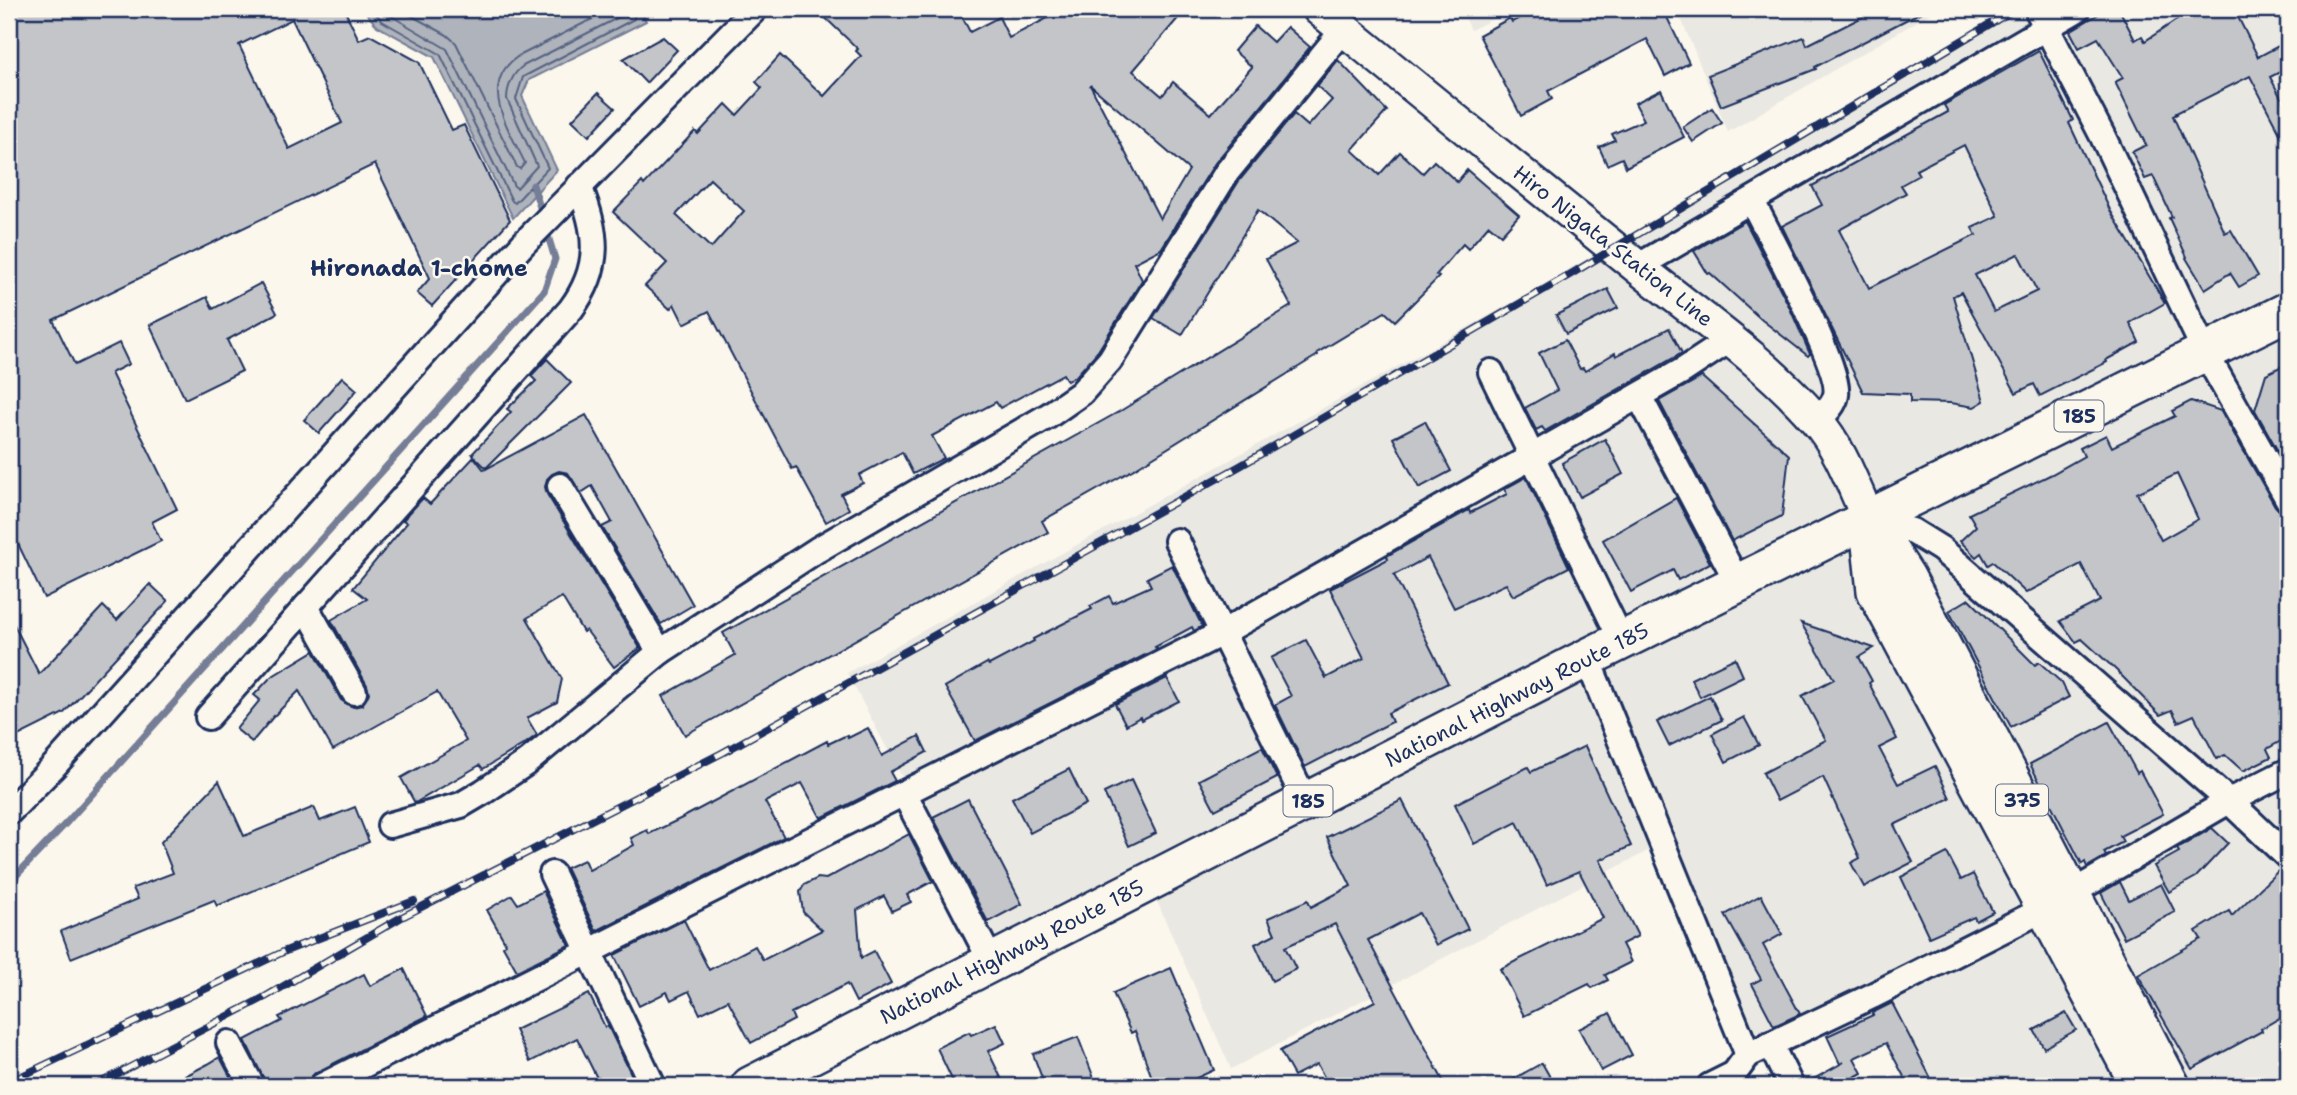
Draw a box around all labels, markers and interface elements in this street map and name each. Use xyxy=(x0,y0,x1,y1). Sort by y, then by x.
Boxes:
street label: Hiro Nigata Station Line xyxy=(1507,159,1719,333)
district label: Hironada 1-chome xyxy=(310,253,528,283)
road number: 185 xyxy=(2054,400,2104,432)
street label: National Highway Route 185 xyxy=(1380,616,1654,774)
road number: 375 xyxy=(1996,785,2048,816)
road number: 185 xyxy=(1284,786,1332,816)
street label: National Highway Route 185 xyxy=(875,873,1149,1031)

